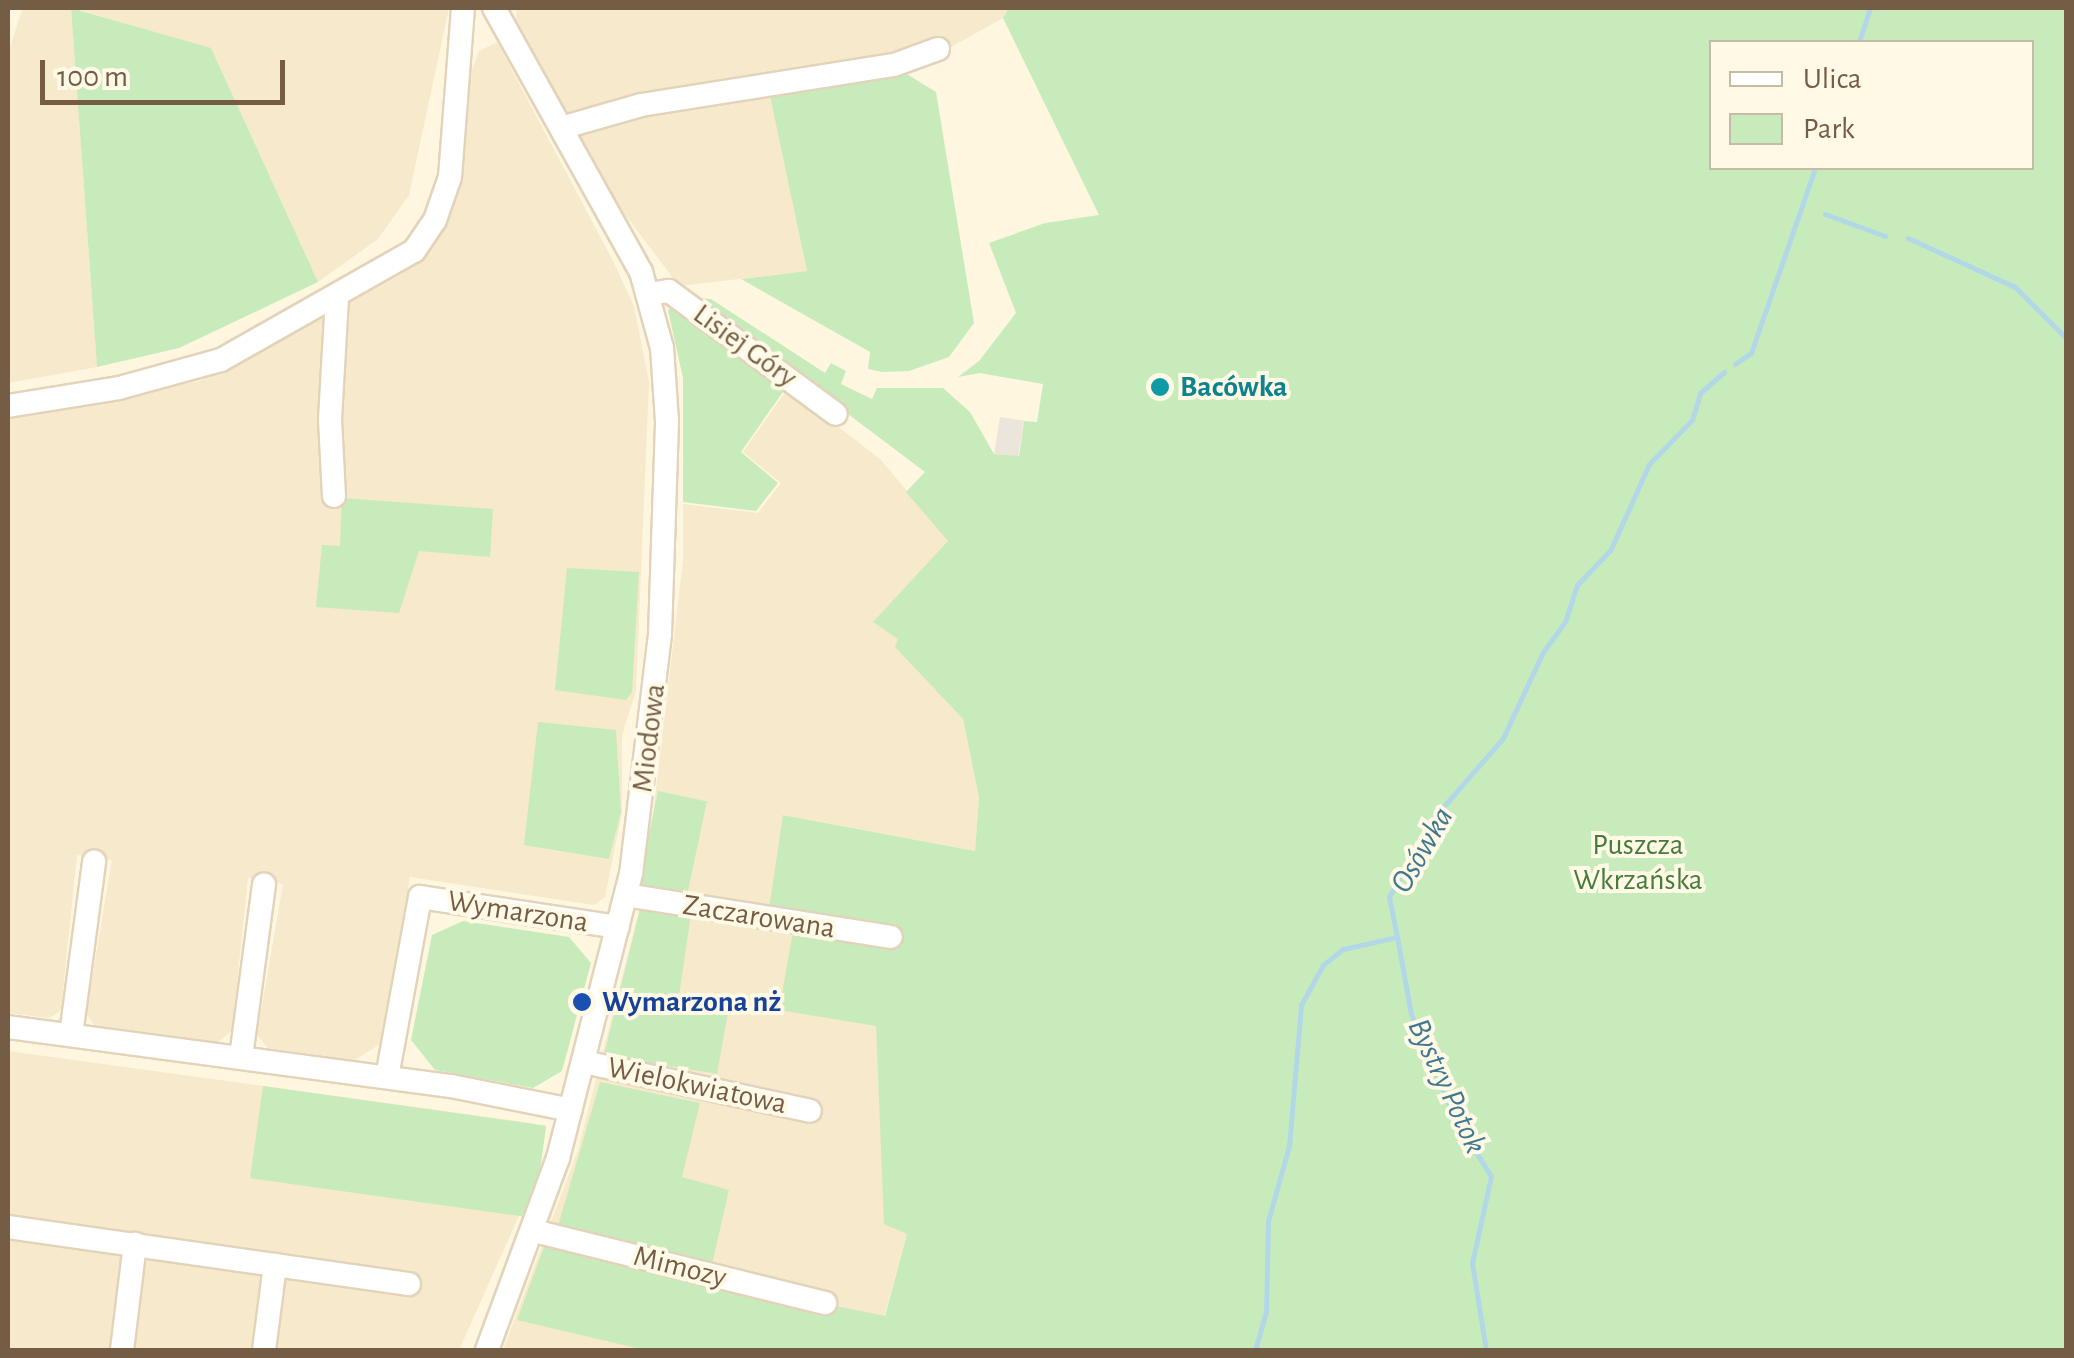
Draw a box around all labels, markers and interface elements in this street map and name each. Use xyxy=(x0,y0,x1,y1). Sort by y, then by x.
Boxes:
scale bar xyxy=(45,40,290,102)
legend xyxy=(1709,40,2034,170)
text: 100 m xyxy=(57,62,128,92)
text: Ulica xyxy=(1803,64,1862,94)
text: Park xyxy=(1803,114,1855,144)
street label: Lisiej Góry xyxy=(686,296,804,396)
place label: Bacówka xyxy=(1180,369,1288,405)
marker: Bacówka xyxy=(1149,376,1171,398)
street label: Miodowa xyxy=(624,682,674,794)
water label: Osówka xyxy=(1382,800,1462,900)
park label: Puszcza Wkrzańska xyxy=(1573,827,1703,898)
street label: Wymarzona xyxy=(445,883,591,941)
street label: Zaczarowana xyxy=(680,887,838,947)
place label: Wymarzona nż xyxy=(602,984,781,1020)
marker: Wymarzona nż xyxy=(571,991,593,1013)
water label: Bystry Potok xyxy=(1399,1012,1495,1160)
street label: Wielokwiatowa xyxy=(604,1049,790,1123)
street label: Mimozy xyxy=(630,1238,730,1296)

